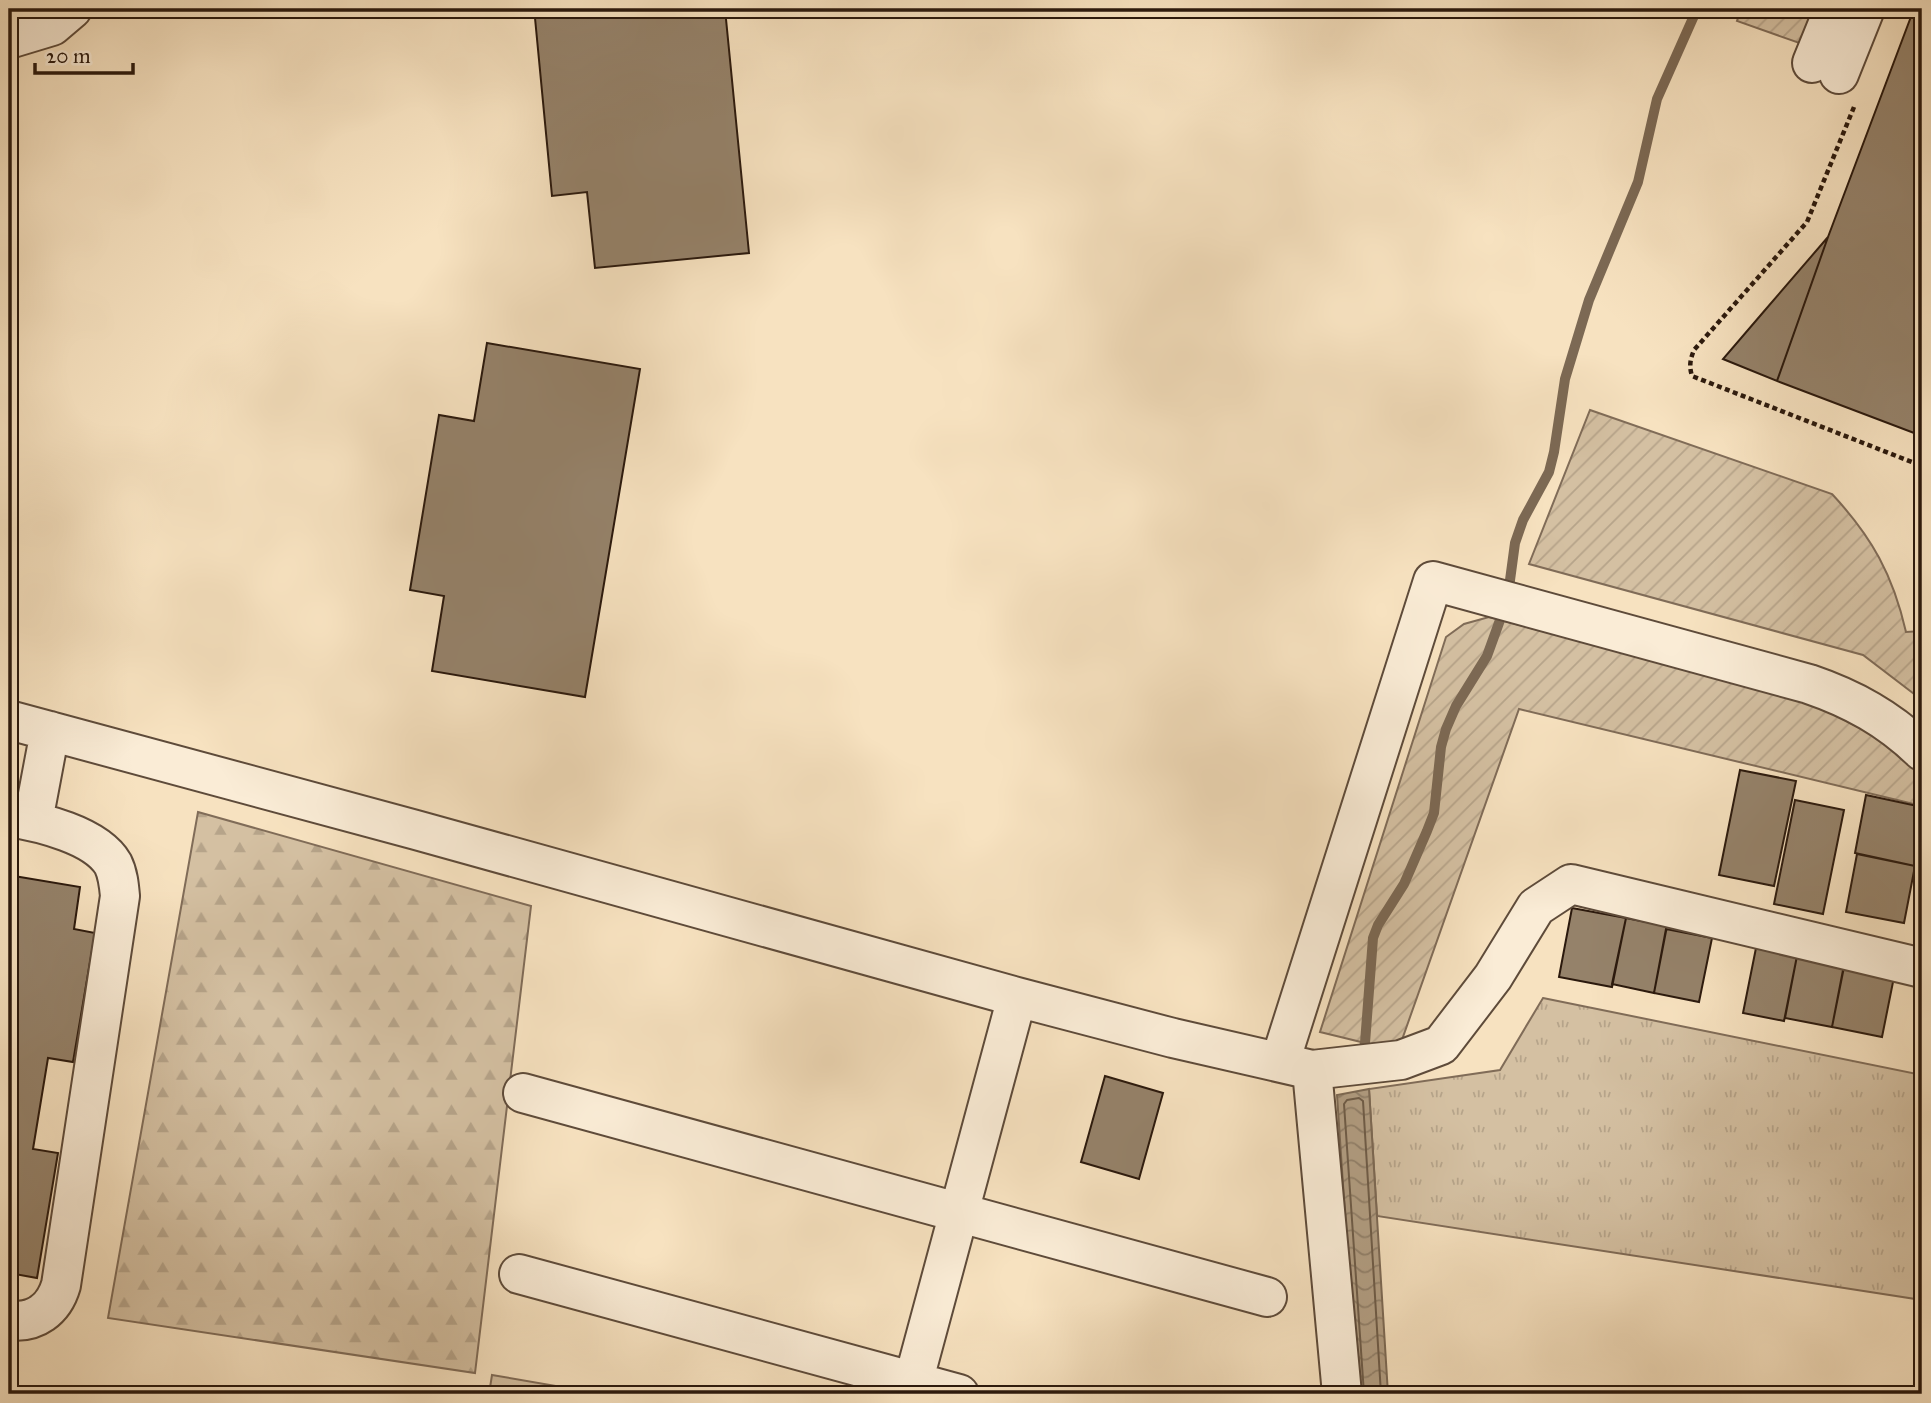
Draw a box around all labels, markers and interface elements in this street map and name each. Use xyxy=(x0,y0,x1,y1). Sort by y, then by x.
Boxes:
scale bar xyxy=(35,32,133,76)
text: 20 m xyxy=(46,43,91,69)

